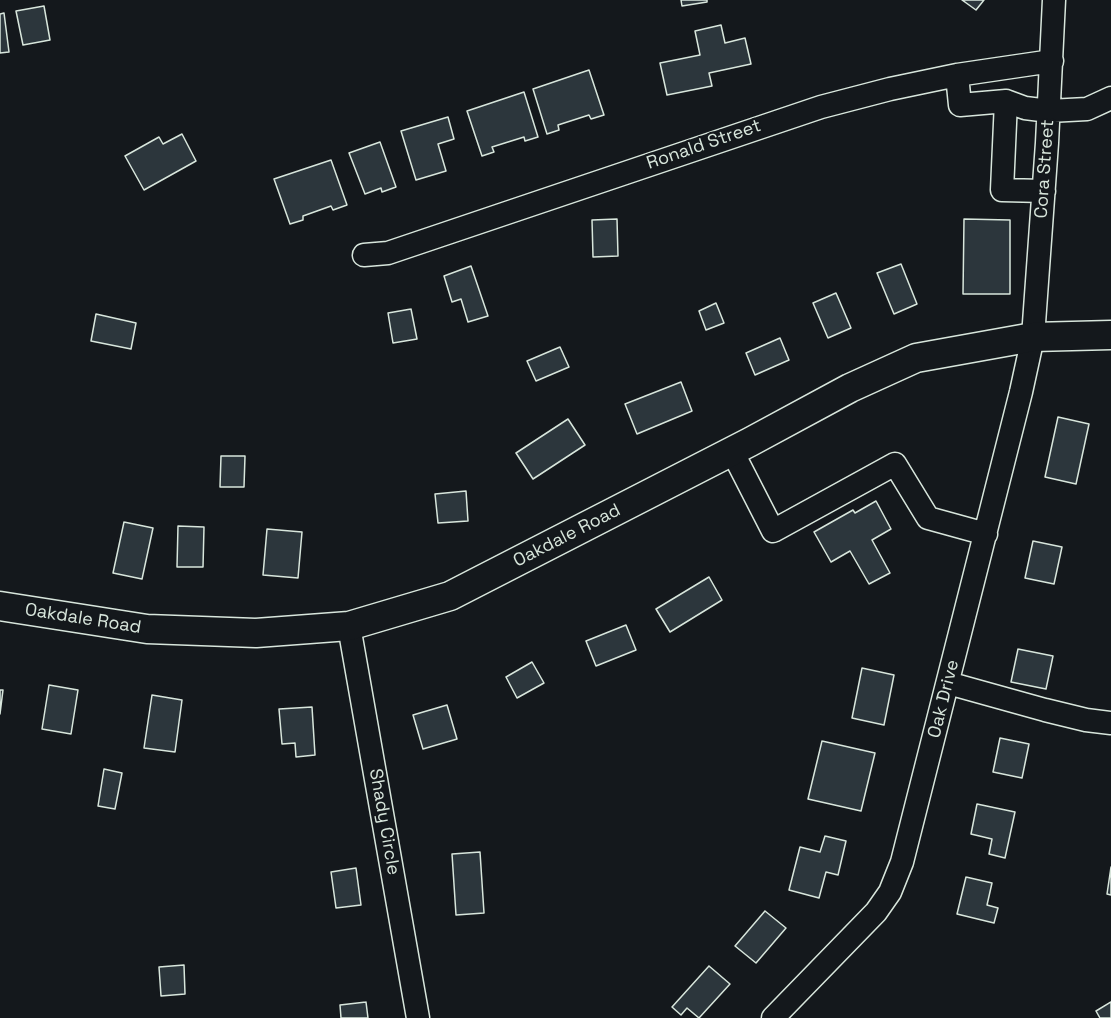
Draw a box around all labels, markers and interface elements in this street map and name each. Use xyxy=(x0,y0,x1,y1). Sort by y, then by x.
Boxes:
street label: Ronald Street xyxy=(644,115,764,175)
street label: Cora Street xyxy=(1031,119,1059,219)
street label: Oakdale Road xyxy=(510,500,624,572)
street label: Oakdale Road xyxy=(23,599,143,639)
street label: Oak Drive xyxy=(924,658,964,740)
street label: Shady Circle xyxy=(364,767,404,877)

